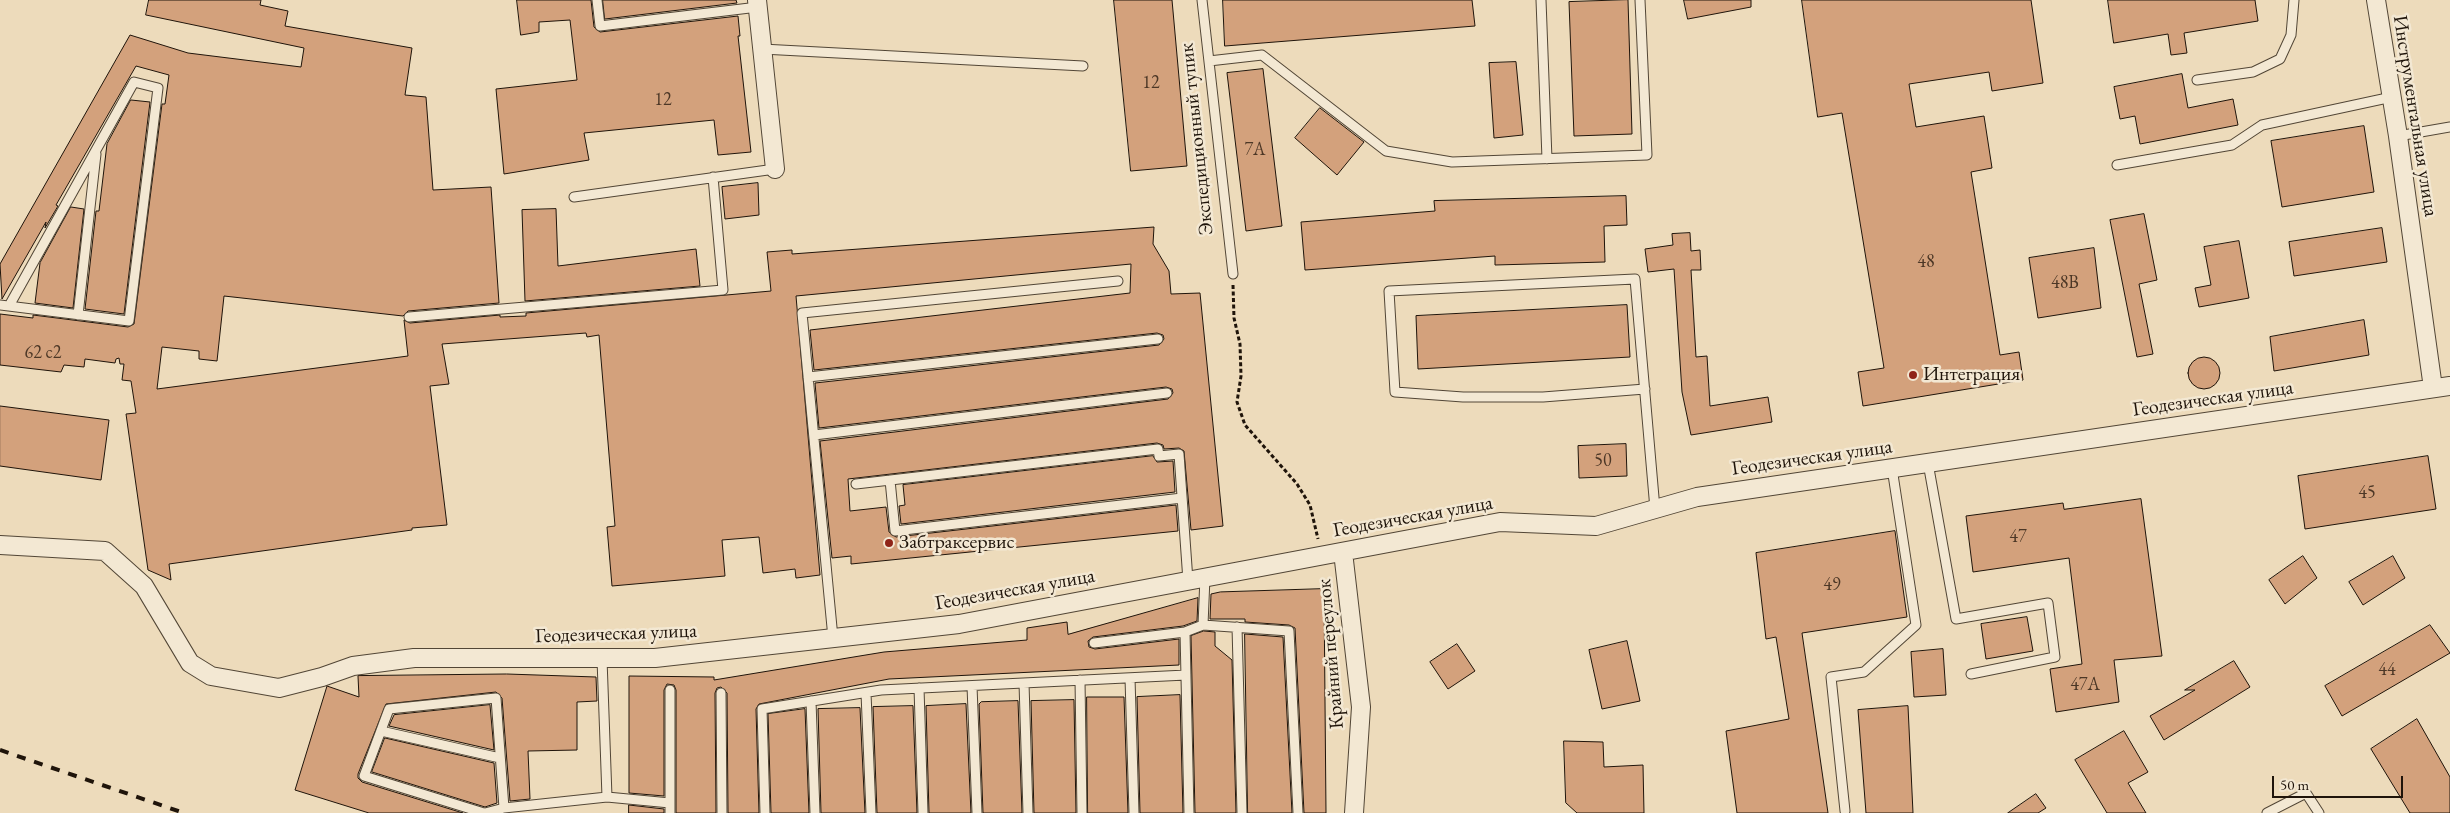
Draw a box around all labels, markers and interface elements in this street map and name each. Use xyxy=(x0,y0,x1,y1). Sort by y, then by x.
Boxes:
street label: Инструментальная улица xyxy=(2387,13,2443,219)
street label: Экспедиционный тупик xyxy=(1175,42,1219,236)
house number: 12 xyxy=(1142,72,1160,94)
house number: 12 xyxy=(654,89,672,111)
house number: 7А xyxy=(1244,139,1266,161)
house number: 48 xyxy=(1917,251,1935,273)
house number: 48В xyxy=(2051,272,2079,294)
house number: 62 с2 xyxy=(25,342,61,364)
place label: Интеграция xyxy=(1923,363,2020,387)
marker: Интеграция xyxy=(1907,369,1919,381)
street label: Геодезическая улица xyxy=(2131,376,2295,422)
street label: Геодезическая улица xyxy=(1730,435,1894,481)
house number: 50 xyxy=(1594,450,1612,472)
house number: 45 xyxy=(2358,482,2376,504)
street label: Геодезическая улица xyxy=(1331,491,1495,543)
house number: 47 xyxy=(2009,526,2027,548)
place label: Забтраксервис xyxy=(899,531,1015,555)
marker: Забтраксервис xyxy=(883,537,895,549)
street label: Геодезическая улица xyxy=(933,564,1097,616)
house number: 49 xyxy=(1823,574,1841,596)
street label: Крайний переулок xyxy=(1312,578,1350,730)
street label: Геодезическая улица xyxy=(535,619,697,649)
house number: 44 xyxy=(2378,659,2396,681)
house number: 47А xyxy=(2070,674,2100,696)
scale bar xyxy=(2275,766,2406,798)
text: 50 m xyxy=(2280,775,2309,794)

